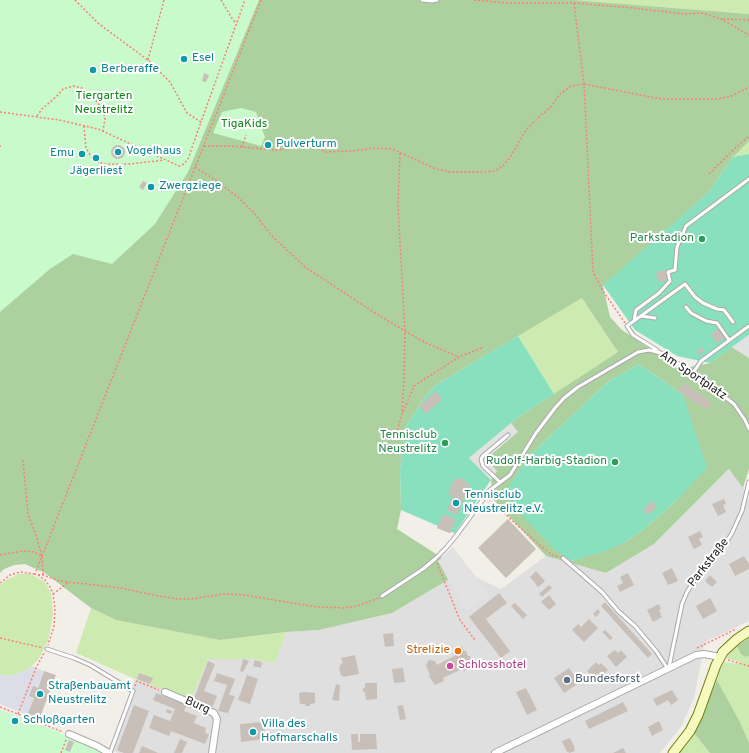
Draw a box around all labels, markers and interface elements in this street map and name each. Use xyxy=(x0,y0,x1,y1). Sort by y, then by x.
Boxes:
place label: Esel xyxy=(192,52,214,66)
marker: Esel xyxy=(179,54,189,64)
place label: Berberaffe xyxy=(101,63,159,77)
marker: Berberaffe xyxy=(88,65,98,75)
park label: Tiergarten Neustrelitz xyxy=(75,90,133,118)
park label: TigaKids xyxy=(221,118,267,132)
place label: Pulverturm xyxy=(276,138,337,152)
marker: Pulverturm xyxy=(263,140,273,150)
place label: Vogelhaus xyxy=(126,145,181,159)
place label: Emu xyxy=(50,147,74,161)
marker: Vogelhaus xyxy=(113,147,123,157)
marker: Emu xyxy=(77,149,87,159)
marker: Jägerliest xyxy=(91,153,101,163)
place label: Jägerliest xyxy=(69,165,123,179)
place label: Zwergziege xyxy=(159,180,221,194)
marker: Zwergziege xyxy=(146,182,156,192)
place label: Parkstadion xyxy=(630,232,694,246)
marker: Parkstadion xyxy=(697,234,707,244)
street label: Am Sportplatz xyxy=(657,348,729,404)
place label: Tennisclub Neustrelitz xyxy=(378,429,437,457)
marker: Tennisclub Neustrelitz xyxy=(440,438,450,448)
place label: Rudolf-Harbig-Stadion xyxy=(486,455,607,469)
marker: Rudolf-Harbig-Stadion xyxy=(610,457,620,467)
place label: Tennisclub Neustrelitz e.V. xyxy=(464,489,543,517)
marker: Tennisclub Neustrelitz e.V. xyxy=(451,498,461,508)
street label: Parkstraße xyxy=(685,536,733,590)
place label: Strelizie xyxy=(406,644,450,658)
marker: Strelizie xyxy=(453,646,463,656)
place label: Schlosshotel xyxy=(458,659,526,673)
marker: Schlosshotel xyxy=(445,661,455,671)
place label: Bundesforst xyxy=(575,673,640,687)
marker: Bundesforst xyxy=(562,675,572,685)
place label: Straßenbauamt Neustrelitz xyxy=(48,680,131,708)
marker: Straßenbauamt Neustrelitz xyxy=(35,689,45,699)
street label: Burg xyxy=(182,694,212,718)
place label: Schloßgarten xyxy=(23,714,95,728)
marker: Schloßgarten xyxy=(10,716,20,726)
place label: Villa des Hofmarschalls xyxy=(261,718,338,746)
marker: Villa des Hofmarschalls xyxy=(248,727,258,737)

